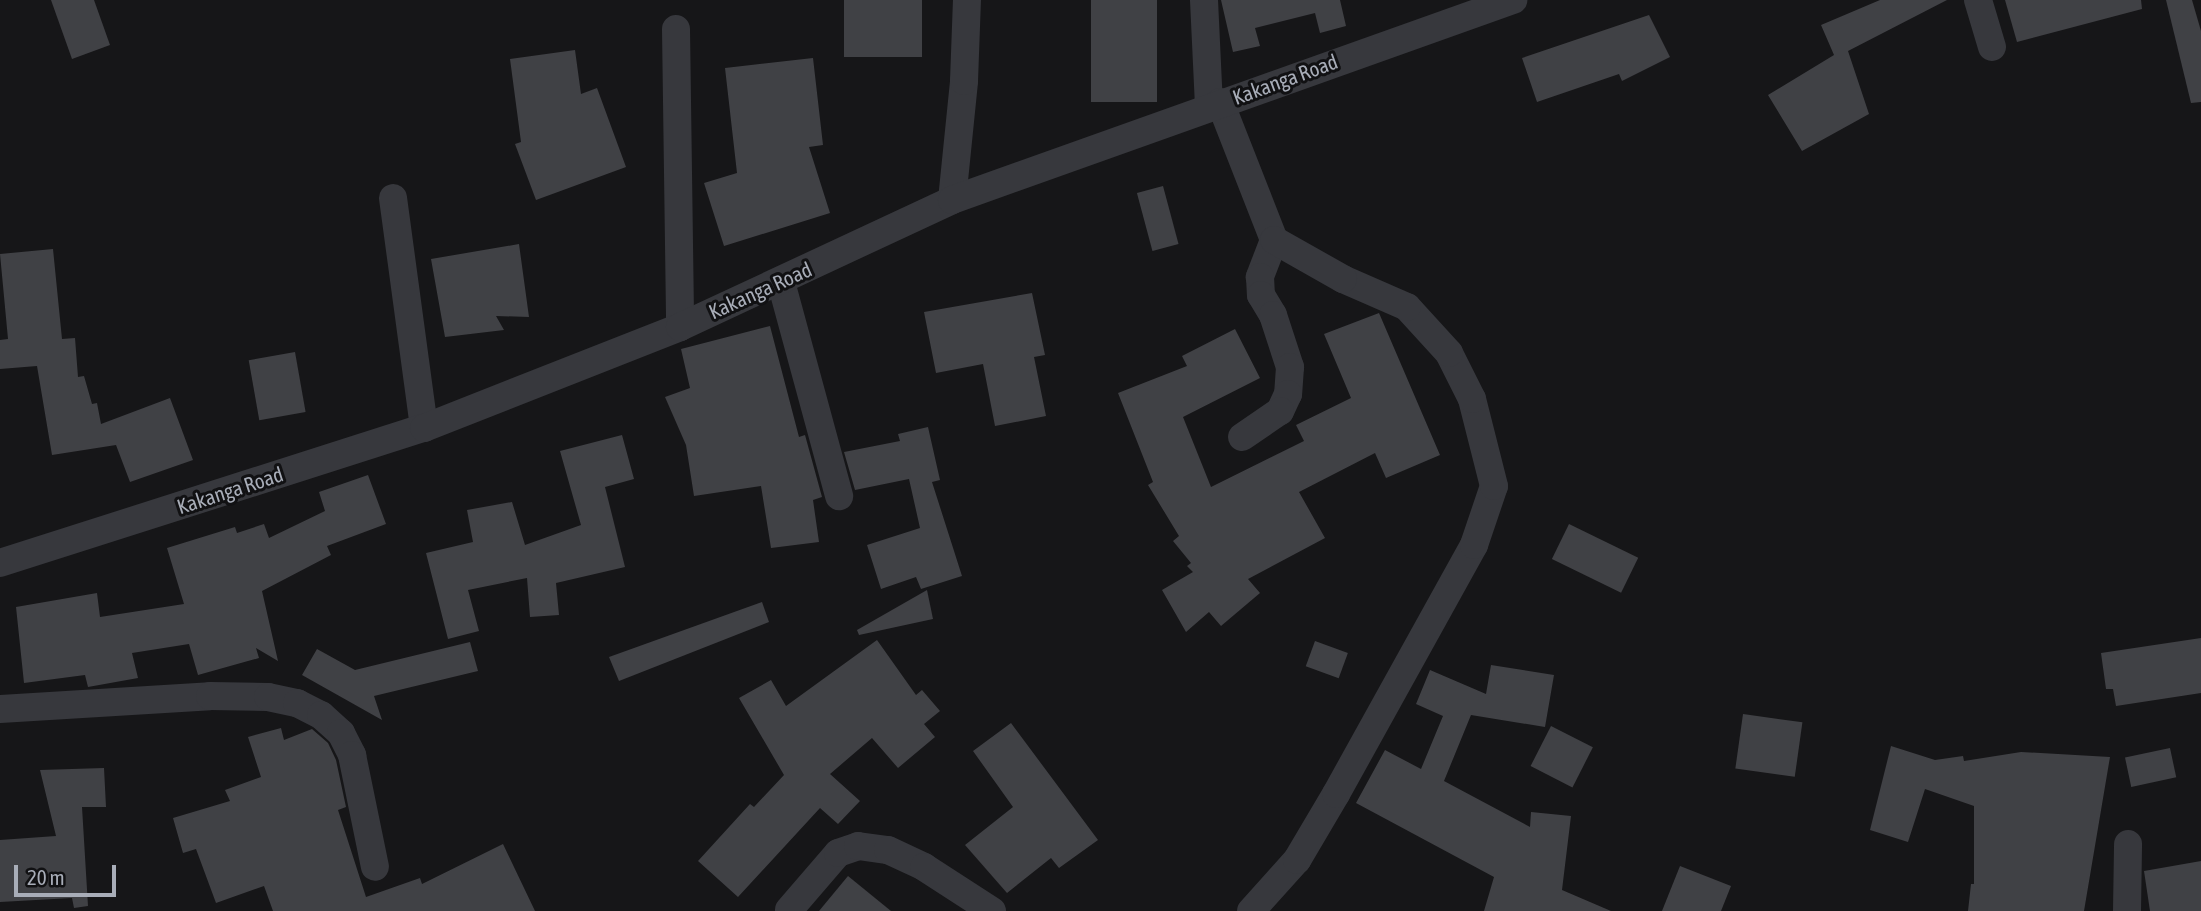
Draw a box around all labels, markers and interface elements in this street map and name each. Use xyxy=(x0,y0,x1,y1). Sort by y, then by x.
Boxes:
street label: Kakanga Road xyxy=(1229,48,1341,110)
street label: Kakanga Road xyxy=(705,256,815,324)
street label: Kakanga Road xyxy=(174,461,286,519)
scale bar xyxy=(18,852,119,896)
text: 20 m xyxy=(27,865,65,889)

